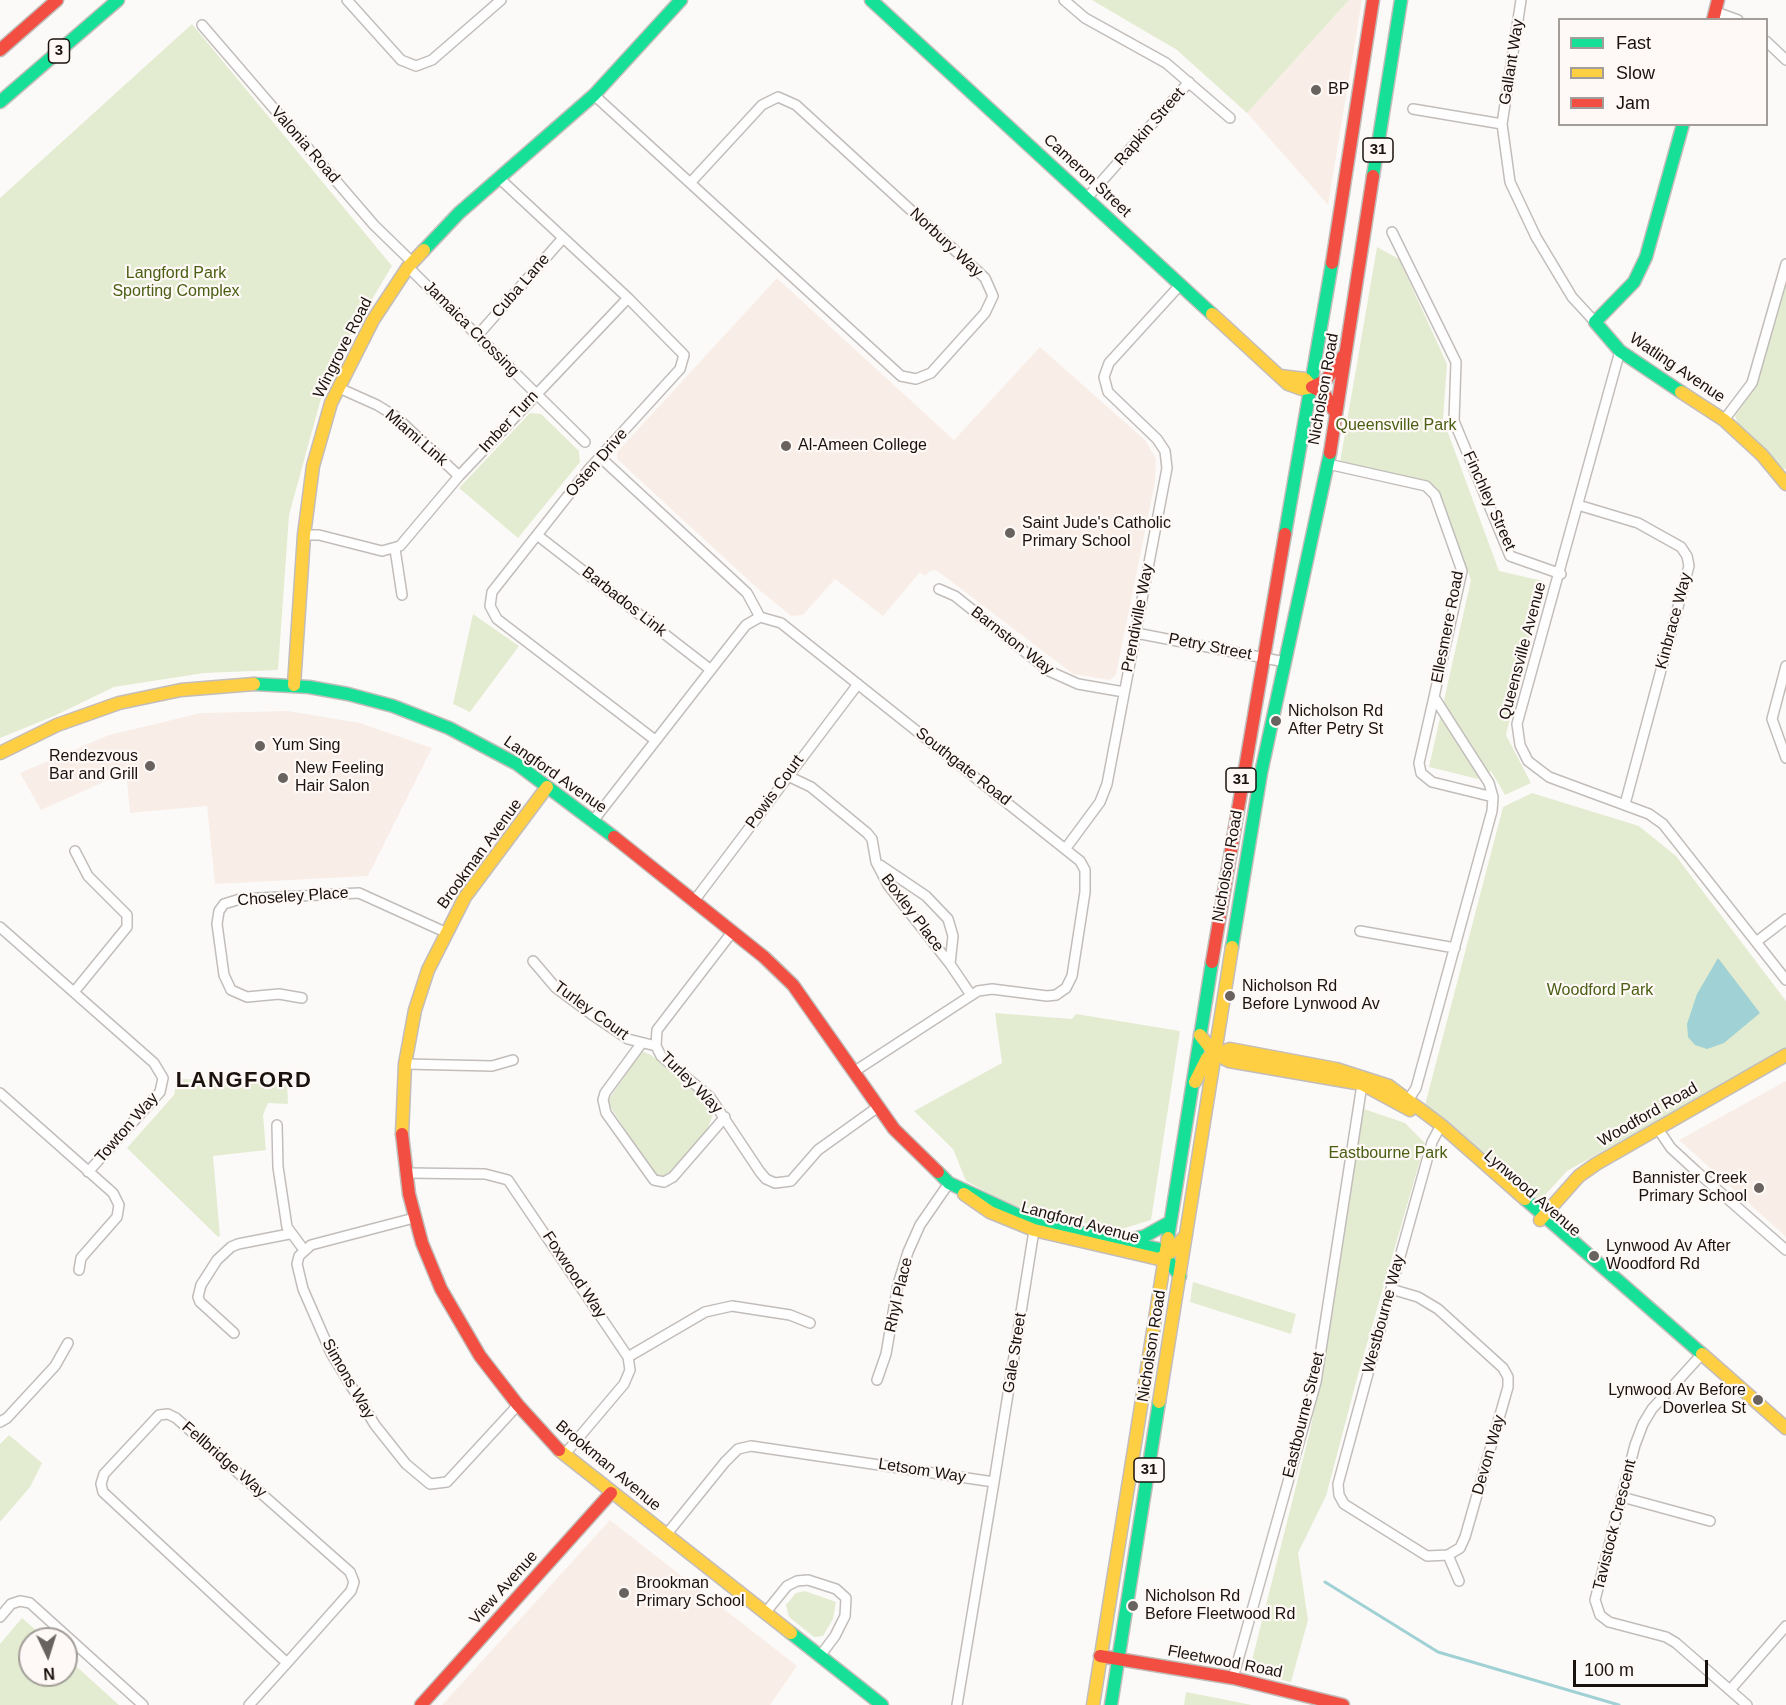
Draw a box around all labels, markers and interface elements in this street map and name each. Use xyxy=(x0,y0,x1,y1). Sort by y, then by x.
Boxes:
street label: Gallant Way xyxy=(1496,18,1528,106)
legend xyxy=(1558,18,1768,126)
text: Fast xyxy=(1616,33,1651,53)
road number: 3 xyxy=(48,39,70,63)
text: Slow xyxy=(1616,63,1655,83)
place label: BP xyxy=(1328,80,1349,100)
marker: BP xyxy=(1309,83,1323,97)
street label: Rapkin Street xyxy=(1111,84,1189,170)
text: Jam xyxy=(1616,93,1650,113)
street label: Valonia Road xyxy=(267,103,343,187)
street label: Cameron Street xyxy=(1039,130,1135,222)
road number: 31 xyxy=(1363,138,1393,162)
street label: Norbury Way xyxy=(906,204,986,282)
street label: Cuba Lane xyxy=(488,250,554,322)
park label: Langford Park Sporting Complex xyxy=(112,264,240,302)
street label: Jamaica Crossing xyxy=(419,277,523,381)
street label: Wingrove Road xyxy=(309,295,377,401)
street label: Watling Avenue xyxy=(1626,329,1728,407)
street label: Nicholson Road xyxy=(1305,332,1343,446)
street label: Imber Turn xyxy=(476,387,542,457)
street label: Miami Link xyxy=(381,406,451,470)
park label: Queensville Park xyxy=(1336,416,1456,436)
street label: Osten Drive xyxy=(562,425,632,501)
place label: Al-Ameen College xyxy=(798,436,927,456)
marker: Al-Ameen College xyxy=(779,439,793,453)
street label: Finchley Street xyxy=(1459,448,1519,554)
place label: Saint Jude's Catholic Primary School xyxy=(1022,514,1171,552)
marker: Saint Jude's Catholic Primary School xyxy=(1003,526,1017,540)
street label: Prendiville Way xyxy=(1118,562,1158,674)
street label: Barbados Link xyxy=(578,563,670,641)
street label: Ellesmere Road xyxy=(1428,569,1468,685)
street label: Kinbrace Way xyxy=(1652,571,1696,671)
street label: Queensville Avenue xyxy=(1495,580,1551,722)
street label: Barnston Way xyxy=(967,603,1057,679)
street label: Petry Street xyxy=(1167,630,1253,664)
place label: Nicholson Rd After Petry St xyxy=(1288,702,1383,740)
marker: Nicholson Rd After Petry St xyxy=(1269,714,1283,728)
street label: Southgate Road xyxy=(912,724,1014,810)
street label: Langford Avenue xyxy=(500,732,610,818)
place label: Yum Sing xyxy=(272,736,340,756)
marker: Yum Sing xyxy=(253,739,267,753)
place label: Rendezvous Bar and Grill xyxy=(49,747,138,785)
street label: Powis Court xyxy=(742,751,808,833)
marker: Rendezvous Bar and Grill xyxy=(143,759,157,773)
place label: New Feeling Hair Salon xyxy=(295,759,384,797)
road number: 31 xyxy=(1226,768,1256,792)
marker: New Feeling Hair Salon xyxy=(276,771,290,785)
street label: Brookman Avenue xyxy=(434,795,526,913)
street label: Nicholson Road xyxy=(1209,809,1247,923)
street label: Boxley Place xyxy=(877,870,947,956)
street label: Choseley Place xyxy=(237,884,349,910)
place label: Nicholson Rd Before Lynwood Av xyxy=(1242,977,1380,1015)
street label: Turley Court xyxy=(550,978,632,1044)
park label: Woodford Park xyxy=(1547,981,1653,1001)
marker: Nicholson Rd Before Lynwood Av xyxy=(1223,989,1237,1003)
street label: Turley Way xyxy=(656,1048,726,1118)
district label: LANGFORD xyxy=(176,1068,312,1094)
street label: Woodford Road xyxy=(1595,1079,1701,1151)
street label: Towton Way xyxy=(91,1089,163,1167)
park label: Eastbourne Park xyxy=(1328,1144,1448,1164)
street label: Lynwood Avenue xyxy=(1480,1147,1584,1241)
place label: Bannister Creek Primary School xyxy=(1632,1169,1747,1207)
marker: Bannister Creek Primary School xyxy=(1752,1181,1766,1195)
street label: Langford Avenue xyxy=(1019,1198,1141,1248)
street label: Foxwood Way xyxy=(538,1228,610,1322)
place label: Lynwood Av After Woodford Rd xyxy=(1606,1237,1731,1275)
marker: Lynwood Av After Woodford Rd xyxy=(1587,1249,1601,1263)
street label: Westbourne Way xyxy=(1359,1253,1409,1375)
street label: Rhyl Place xyxy=(881,1256,917,1334)
street label: Nicholson Road xyxy=(1134,1289,1170,1403)
street label: Gale Street xyxy=(999,1312,1031,1394)
street label: Simons Way xyxy=(317,1336,379,1422)
street label: Eastbourne Street xyxy=(1279,1350,1329,1480)
place label: Lynwood Av Before Doverlea St xyxy=(1608,1381,1746,1419)
marker: Lynwood Av Before Doverlea St xyxy=(1751,1393,1765,1407)
street label: Devon Way xyxy=(1468,1413,1510,1497)
street label: Brookman Avenue xyxy=(552,1416,664,1516)
street label: Fellbridge Way xyxy=(178,1418,270,1502)
street label: Letsom Way xyxy=(877,1455,967,1487)
road number: 31 xyxy=(1134,1458,1164,1482)
street label: Tavistock Crescent xyxy=(1589,1458,1641,1592)
street label: View Avenue xyxy=(466,1547,542,1629)
place label: Brookman Primary School xyxy=(636,1574,744,1612)
marker: Brookman Primary School xyxy=(617,1586,631,1600)
place label: Nicholson Rd Before Fleetwood Rd xyxy=(1145,1587,1295,1625)
marker: Nicholson Rd Before Fleetwood Rd xyxy=(1126,1599,1140,1613)
north arrow xyxy=(18,1627,78,1687)
street label: Fleetwood Road xyxy=(1166,1641,1284,1683)
scale bar xyxy=(1576,1648,1711,1686)
text: 100 m xyxy=(1584,1660,1634,1680)
text: N xyxy=(43,1665,56,1682)

